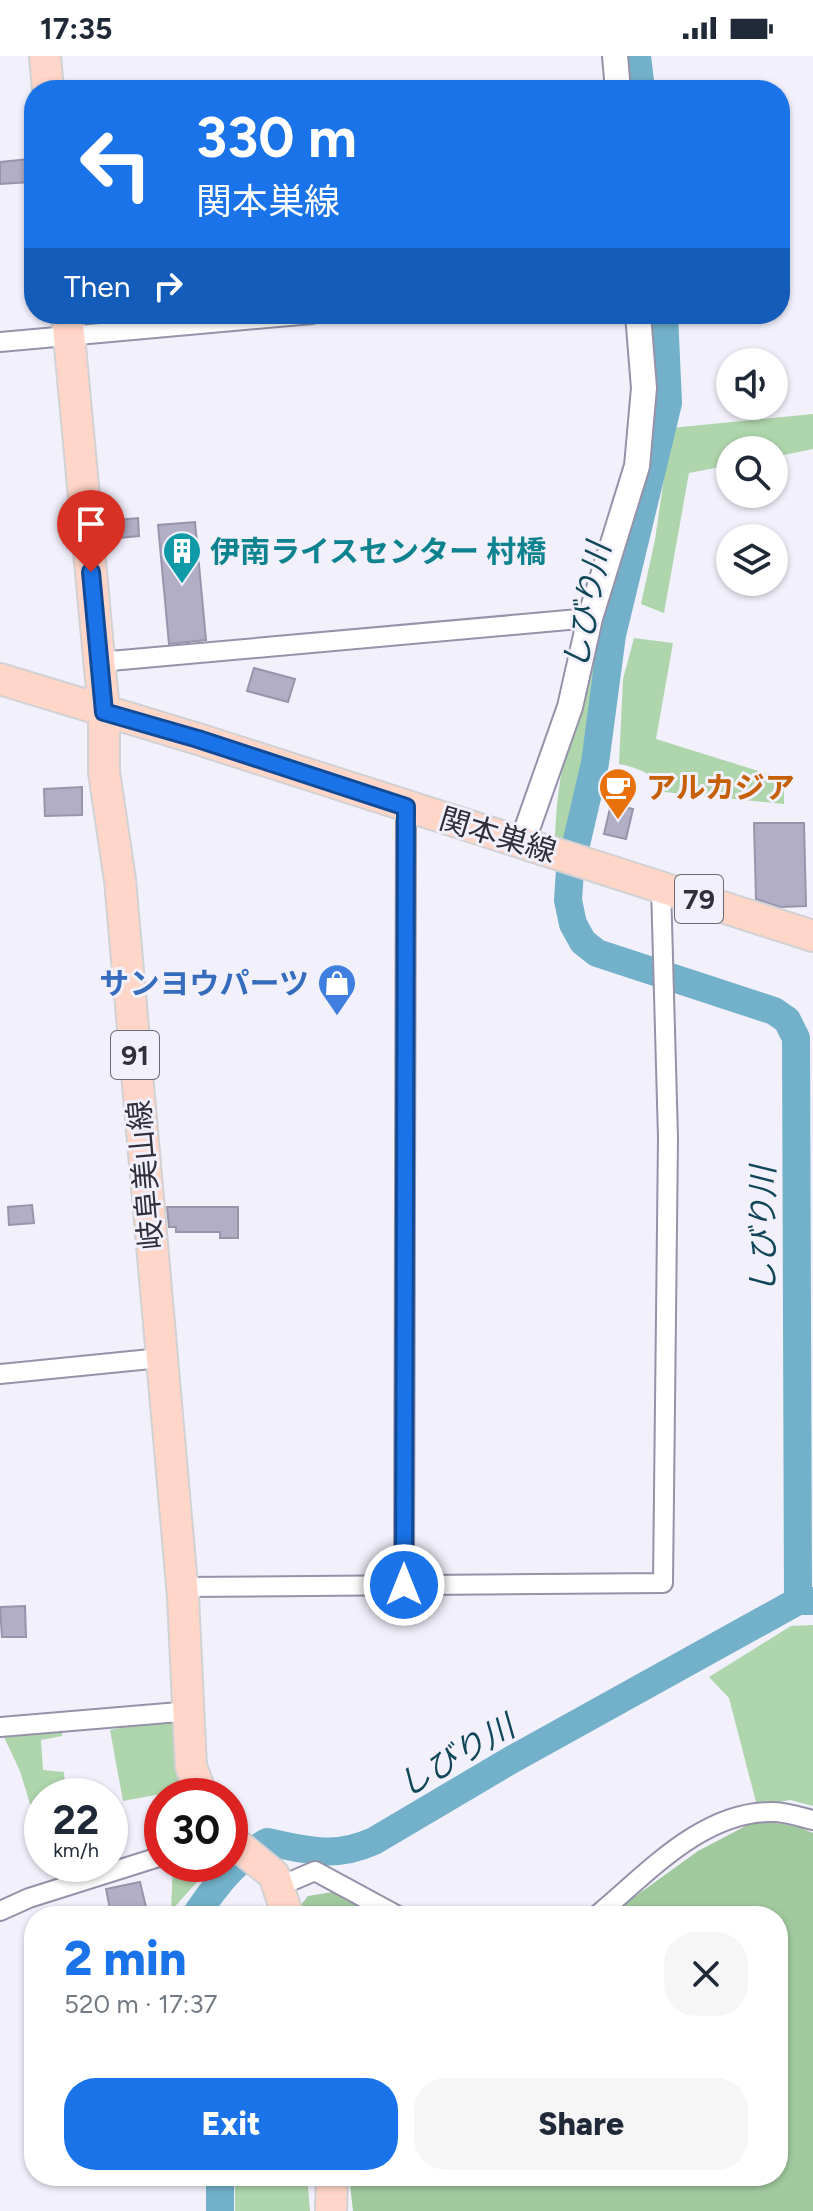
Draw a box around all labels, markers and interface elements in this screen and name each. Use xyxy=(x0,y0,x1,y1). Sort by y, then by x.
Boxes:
text: 17:35 xyxy=(40,10,112,47)
text: 330 m xyxy=(196,104,357,171)
icon: left xyxy=(64,112,168,216)
text: 関本巣線 xyxy=(196,180,340,223)
icon: right xyxy=(146,264,190,308)
text: Then xyxy=(64,268,130,305)
map controls xyxy=(716,348,788,596)
button: sound xyxy=(716,348,788,420)
button: search xyxy=(716,436,788,508)
pin xyxy=(57,490,125,572)
icon: arrive xyxy=(69,502,113,546)
button: layers xyxy=(716,524,788,596)
building icon: 伊南ライスセンター 村橋 xyxy=(161,530,203,585)
place label: 伊南ライスセンター 村橋 xyxy=(210,533,546,570)
water label: しびり川 xyxy=(556,537,618,672)
cafe icon: アルカジア xyxy=(597,766,639,821)
place label: アルカジア xyxy=(646,769,795,806)
street label: 関本巣線 xyxy=(435,800,561,870)
road number: 79 xyxy=(675,875,723,923)
shop icon: サンヨウパーツ xyxy=(316,962,358,1017)
place label: サンヨウパーツ xyxy=(100,965,309,1002)
road number: 91 xyxy=(111,1031,159,1079)
street label: 岐阜美山線 xyxy=(120,1099,170,1251)
water label: しびり川 xyxy=(744,1163,782,1294)
position arrow xyxy=(362,1543,446,1627)
water label: しびり川 xyxy=(391,1706,524,1804)
speed limit sign: 30 xyxy=(144,1778,248,1882)
text: 22 xyxy=(53,1796,99,1844)
text: km/h xyxy=(53,1838,99,1862)
text: 2 min xyxy=(64,1929,187,1987)
button: close xyxy=(664,1932,748,2016)
text: 520 m · 17:37 xyxy=(64,1988,218,2020)
button: Exit xyxy=(64,2078,398,2170)
button: Share xyxy=(414,2078,748,2170)

